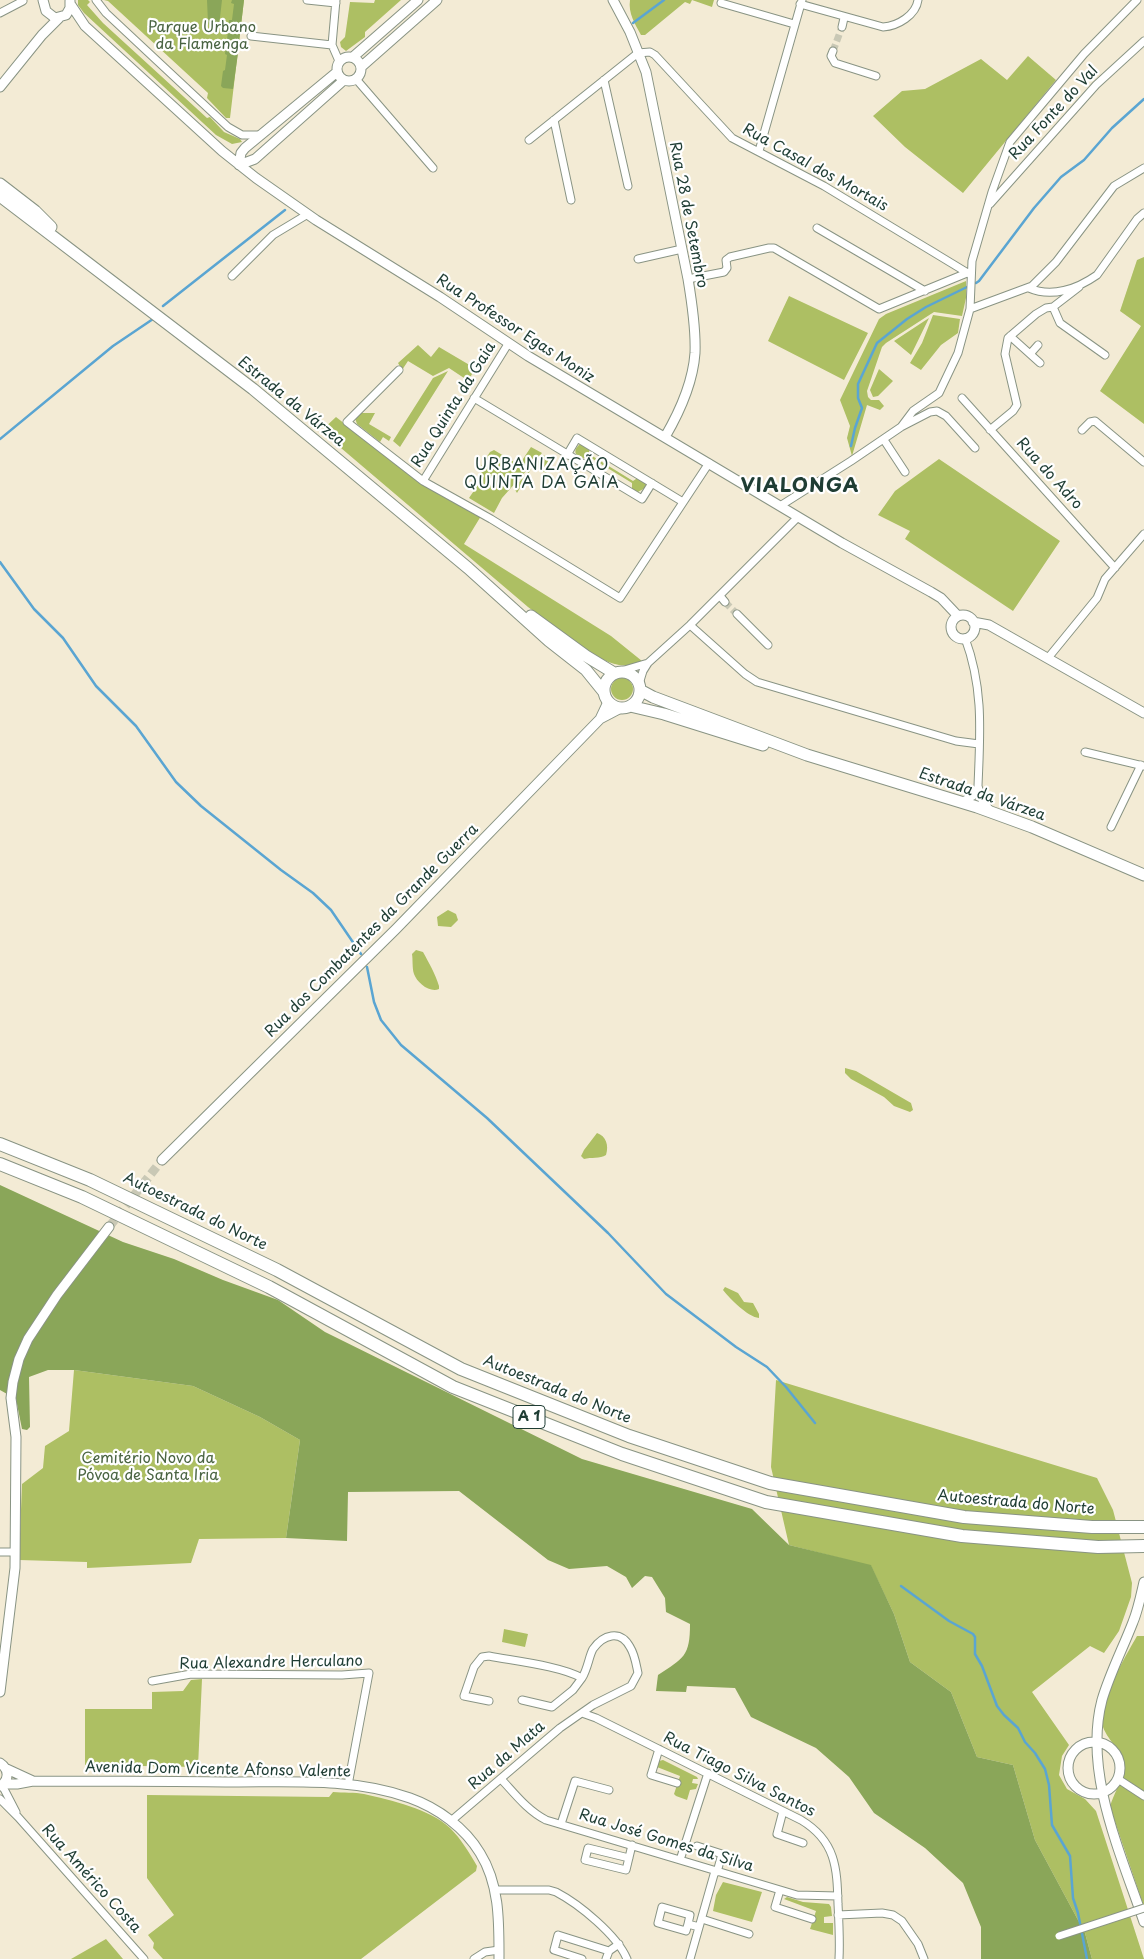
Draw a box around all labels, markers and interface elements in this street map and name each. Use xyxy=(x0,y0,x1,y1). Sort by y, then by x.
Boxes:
park label: Parque Urbano da Flamenga xyxy=(148,19,256,54)
street label: Rua Fonte do Val xyxy=(1006,62,1102,164)
street label: Rua Casal dos Mortais xyxy=(739,120,891,216)
street label: Rua 28 de Setembro xyxy=(665,140,711,290)
street label: Rua Professor Egas Moniz xyxy=(433,271,597,387)
street label: Rua Quinta da Gaia xyxy=(408,339,500,471)
street label: Estrada da Várzea xyxy=(234,353,348,451)
street label: Rua do Adro xyxy=(1012,435,1086,513)
district label: URBANIZAÇÃO QUINTA DA GAIA xyxy=(464,456,620,494)
district label: VIALONGA xyxy=(740,474,860,498)
street label: Estrada da Várzea xyxy=(916,765,1048,825)
street label: Rua dos Combatentes da Grande Guerra xyxy=(262,821,482,1041)
street label: Autoestrada do Norte xyxy=(120,1169,270,1255)
street label: Autoestrada do Norte xyxy=(480,1352,634,1428)
road number: A 1 xyxy=(513,1405,545,1428)
park label: Cemitério Novo da Póvoa de Santa Iria xyxy=(77,1450,219,1485)
street label: Autoestrada do Norte xyxy=(937,1487,1095,1519)
street label: Rua Alexandre Herculano xyxy=(179,1652,363,1674)
street label: Rua da Mata xyxy=(465,1718,549,1794)
street label: Rua Tiago Silva Santos xyxy=(660,1729,818,1821)
street label: Avenida Dom Vicente Afonso Valente xyxy=(85,1759,351,1781)
street label: Rua José Gomes da Silva xyxy=(576,1806,756,1876)
street label: Rua Américo Costa xyxy=(37,1821,145,1937)

